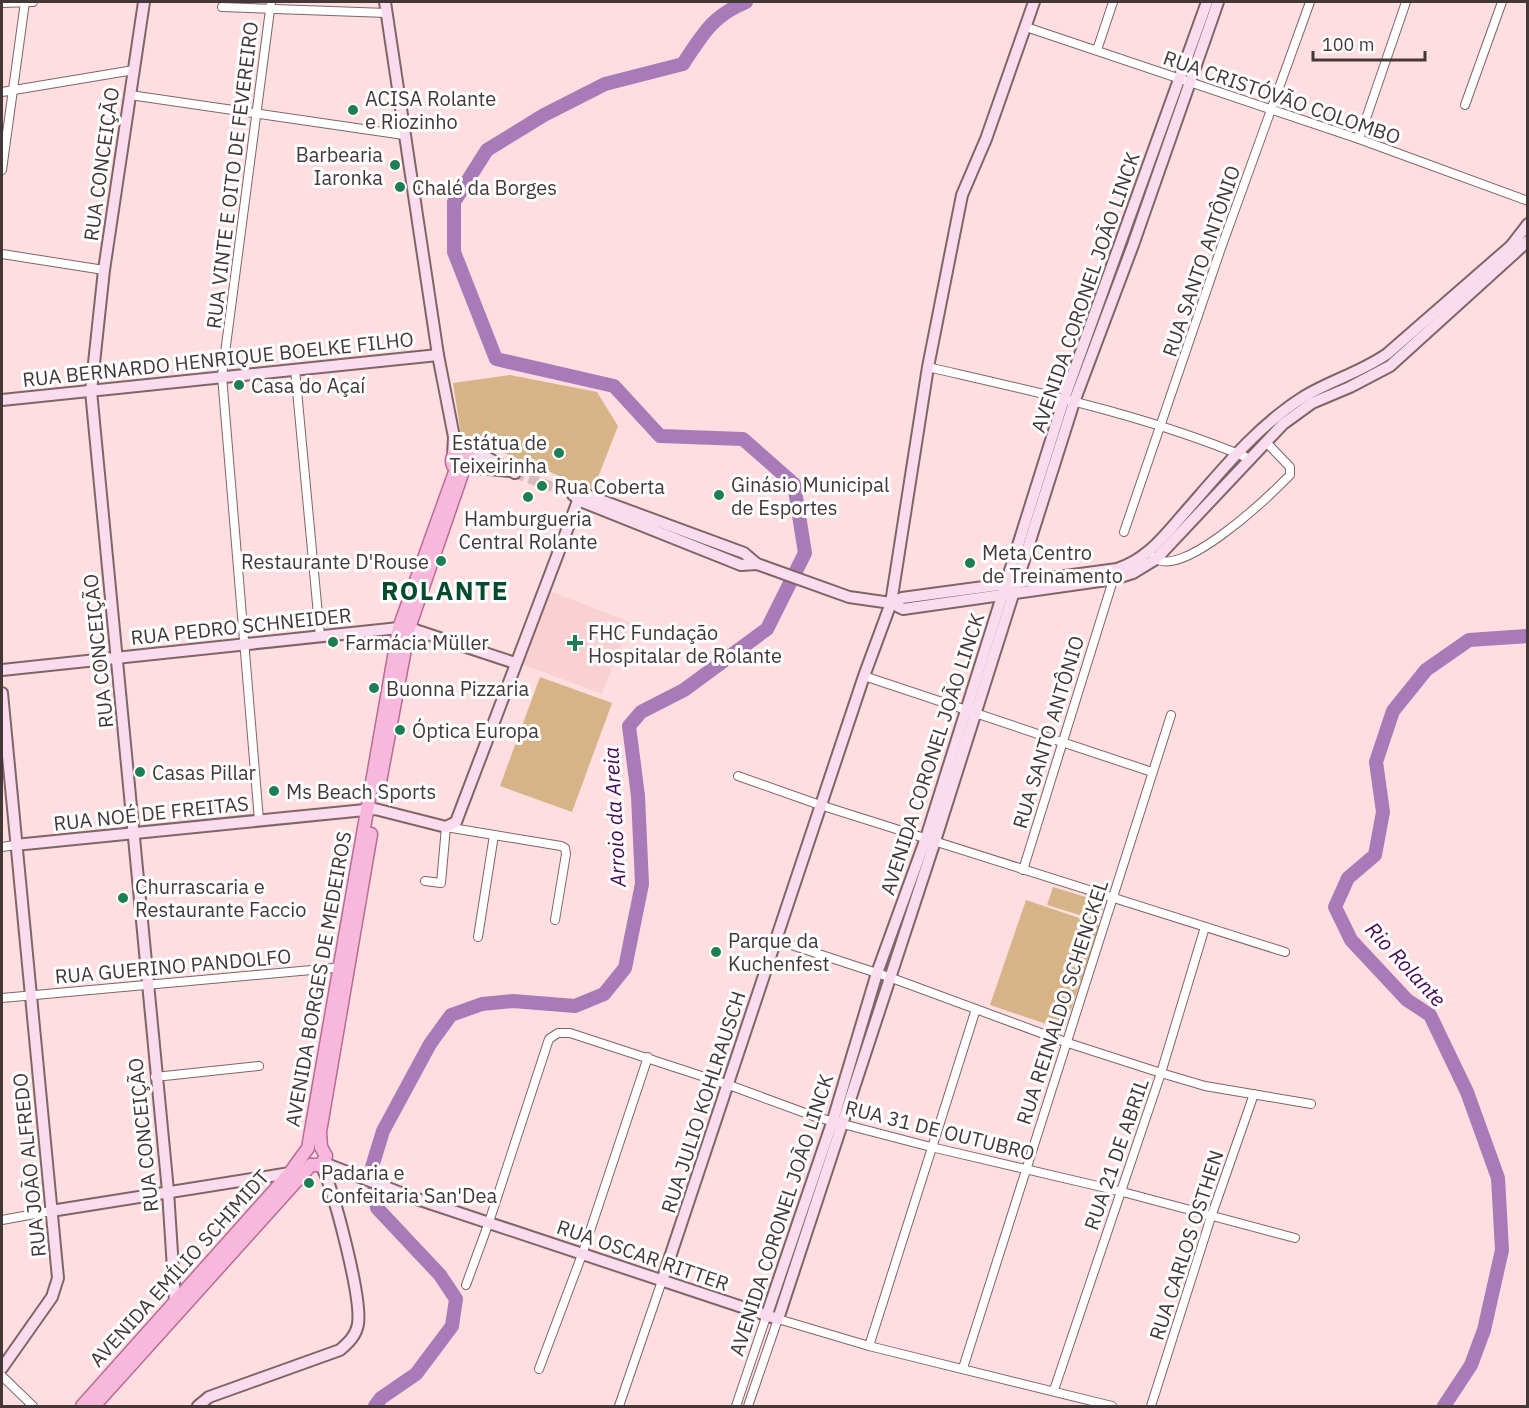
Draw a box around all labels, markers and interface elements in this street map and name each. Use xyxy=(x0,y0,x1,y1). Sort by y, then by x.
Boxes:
street label: RUA VINTE E OITO DE FEVEREIRO xyxy=(200,20,264,330)
scale bar xyxy=(1313,24,1426,62)
text: 100 m xyxy=(1322,33,1374,56)
street label: RUA CRISTÓVÃO COLOMBO xyxy=(1160,44,1404,150)
street label: RUA CONCEIÇÃO xyxy=(77,85,125,243)
place label: ACISA Rolante e Riozinho xyxy=(365,85,496,135)
marker: ACISA Rolante e Riozinho xyxy=(346,103,360,117)
place label: Barbearia Iaronka xyxy=(296,141,383,191)
street label: AVENIDA CORONEL JOÃO LINCK xyxy=(1024,148,1146,436)
marker: Barbearia Iaronka xyxy=(388,158,402,172)
street label: RUA SANTO ANTÔNIO xyxy=(1156,162,1246,360)
place label: Chalé da Borges xyxy=(412,174,557,201)
marker: Chalé da Borges xyxy=(393,180,407,194)
street label: RUA BERNARDO HENRIQUE BOELKE FILHO xyxy=(21,325,415,393)
place label: Casa do Açaí xyxy=(251,372,365,399)
marker: Casa do Açaí xyxy=(232,378,246,392)
place label: Estátua de Teixeirinha xyxy=(449,429,547,479)
marker: Estátua de Teixeirinha xyxy=(552,446,566,460)
place label: Ginásio Municipal de Esportes xyxy=(731,471,889,521)
place label: Rua Coberta xyxy=(554,473,665,500)
marker: Rua Coberta xyxy=(535,479,549,493)
marker: Ginásio Municipal de Esportes xyxy=(712,488,726,502)
marker: Hamburgueria Central Rolante xyxy=(521,490,535,504)
place label: Hamburgueria Central Rolante xyxy=(459,505,598,555)
place label: Meta Centro de Treinamento xyxy=(982,539,1123,589)
place label: Restaurante D'Rouse xyxy=(241,548,429,575)
marker: Restaurante D'Rouse xyxy=(434,554,448,568)
marker: Meta Centro de Treinamento xyxy=(963,556,977,570)
street label: RUA CONCEIÇÃO xyxy=(76,572,120,730)
district label: ROLANTE xyxy=(381,573,509,607)
street label: RUA PEDRO SCHNEIDER xyxy=(129,601,353,651)
street label: AVENIDA CORONEL JOÃO LINCK xyxy=(874,609,991,898)
place label: FHC Fundação Hospitalar de Rolante xyxy=(588,619,782,669)
place label: Farmácia Müller xyxy=(345,629,489,656)
street label: RUA SANTO ANTÔNIO xyxy=(1006,632,1090,832)
marker: FHC Fundação Hospitalar de Rolante xyxy=(566,634,584,652)
marker: Farmácia Müller xyxy=(326,635,340,649)
place label: Buonna Pizzaria xyxy=(386,675,529,702)
marker: Buonna Pizzaria xyxy=(367,681,381,695)
place label: Óptica Europa xyxy=(412,717,539,744)
marker: Óptica Europa xyxy=(393,723,407,737)
water label: Arroio da Areia xyxy=(596,746,632,889)
place label: Casas Pillar xyxy=(152,759,256,786)
marker: Casas Pillar xyxy=(133,765,147,779)
place label: Ms Beach Sports xyxy=(286,778,436,805)
marker: Ms Beach Sports xyxy=(267,784,281,798)
street label: RUA NOÉ DE FREITAS xyxy=(52,789,250,837)
street label: AVENIDA BORGES DE MEDEIROS xyxy=(279,829,357,1129)
place label: Churrascaria e Restaurante Faccio xyxy=(135,873,306,923)
street label: RUA REINALDO SCHENCKEL xyxy=(1010,876,1114,1128)
marker: Churrascaria e Restaurante Faccio xyxy=(116,891,130,905)
water label: Rio Rolante xyxy=(1360,916,1453,1013)
place label: Parque da Kuchenfest xyxy=(728,927,830,977)
street label: RUA GUERINO PANDOLFO xyxy=(54,942,292,990)
marker: Parque da Kuchenfest xyxy=(709,945,723,959)
street label: RUA JULIO KOHLRAUSCH xyxy=(654,988,752,1216)
street label: RUA CONCEIÇÃO xyxy=(121,1056,165,1214)
street label: AVENIDA CORONEL JOÃO LINCK xyxy=(723,1070,840,1359)
street label: RUA JOÃO ALFREDO xyxy=(6,1072,52,1258)
street label: RUA 21 DE ABRIL xyxy=(1077,1075,1155,1233)
street label: RUA 31 DE OUTUBRO xyxy=(842,1093,1038,1167)
street label: RUA CARLOS OSTHEN xyxy=(1143,1147,1229,1343)
place label: Padaria e Confeitaria San'Dea xyxy=(321,1159,497,1209)
street label: AVENIDA EMÍLIO SCHIMIDT xyxy=(83,1164,275,1372)
marker: Padaria e Confeitaria San'Dea xyxy=(302,1176,316,1190)
street label: RUA OSCAR RITTER xyxy=(553,1213,733,1297)

